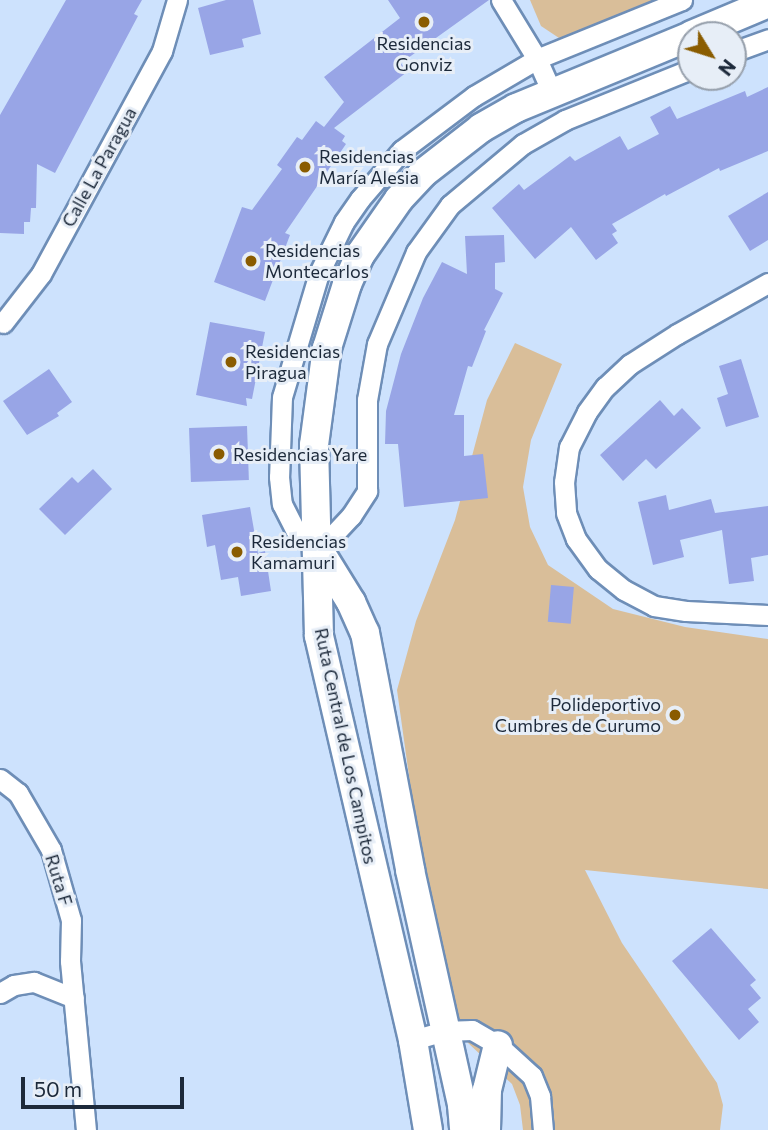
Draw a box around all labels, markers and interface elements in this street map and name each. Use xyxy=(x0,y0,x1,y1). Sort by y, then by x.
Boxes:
marker: Residencias Gonviz xyxy=(416,14,432,30)
north arrow xyxy=(677,21,747,91)
place label: Residencias Gonviz xyxy=(376,33,472,76)
text: N xyxy=(714,55,741,81)
street label: Calle La Paragua xyxy=(57,103,141,231)
place label: Residencias María Alesia xyxy=(319,146,419,188)
marker: Residencias María Alesia xyxy=(297,159,313,175)
place label: Residencias Montecarlos xyxy=(265,240,369,282)
marker: Residencias Montecarlos xyxy=(243,253,259,269)
place label: Residencias Piragua xyxy=(245,341,340,384)
marker: Residencias Piragua xyxy=(223,354,239,370)
place label: Residencias Yare xyxy=(233,443,367,465)
marker: Residencias Yare xyxy=(211,446,227,462)
place label: Residencias Kamamuri xyxy=(251,531,346,574)
marker: Residencias Kamamuri xyxy=(229,544,245,560)
street label: Ruta Central de Los Campitos xyxy=(310,626,382,866)
place label: Polideportivo Cumbres de Curumo xyxy=(495,694,661,736)
marker: Polideportivo Cumbres de Curumo xyxy=(667,707,683,723)
street label: Ruta F xyxy=(41,852,77,908)
scale bar xyxy=(24,1064,187,1108)
text: 50 m xyxy=(34,1076,82,1101)

